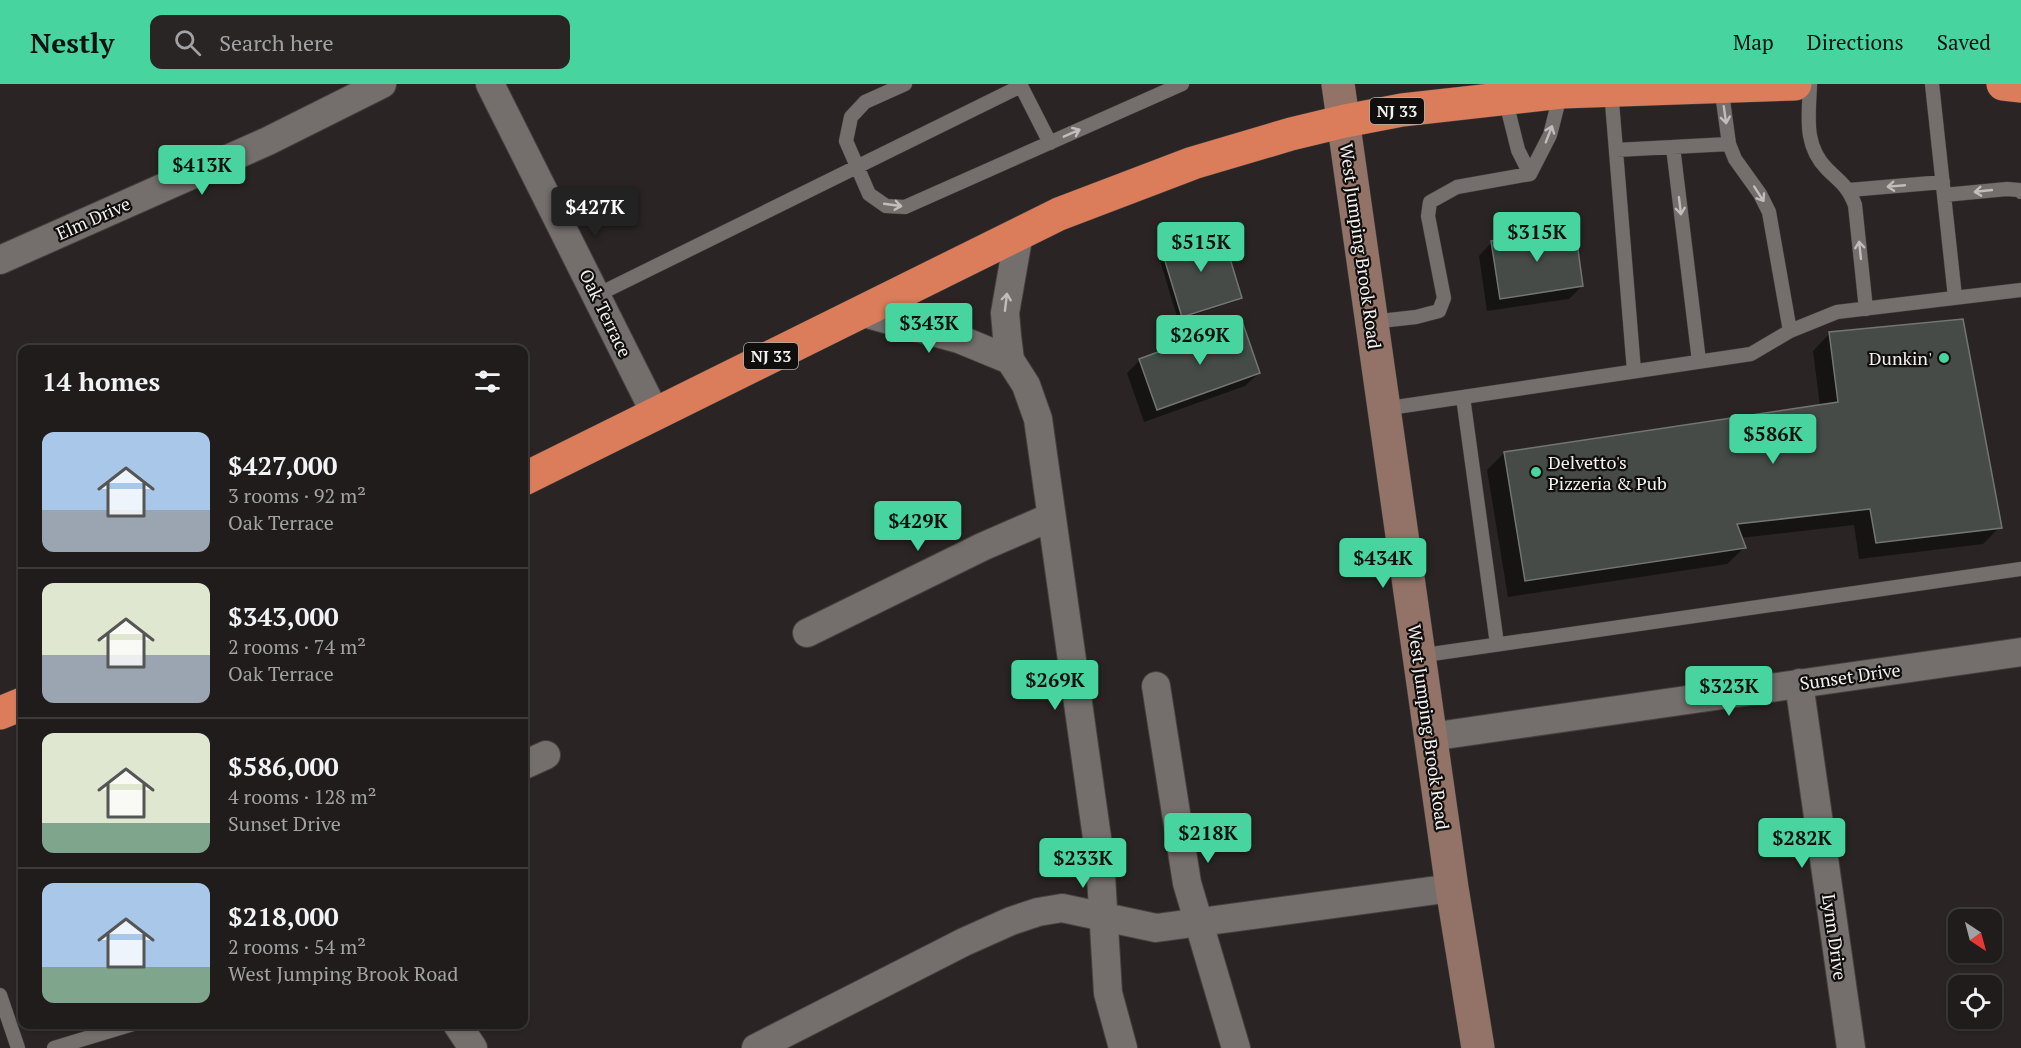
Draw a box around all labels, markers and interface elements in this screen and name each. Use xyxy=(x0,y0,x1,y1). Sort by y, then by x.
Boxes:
search box xyxy=(150,15,570,69)
text: Nestly xyxy=(30,24,114,61)
icon: search xyxy=(171,26,204,59)
text: Search here xyxy=(219,28,334,57)
text: Map xyxy=(1733,28,1774,56)
text: Directions xyxy=(1807,28,1904,56)
text: Saved xyxy=(1937,28,1991,56)
road number: NJ 33 xyxy=(1370,98,1424,124)
one-way arrow xyxy=(1720,105,1731,125)
one-way arrow xyxy=(1544,125,1555,144)
one-way arrow xyxy=(1063,126,1081,138)
street label: West Jumping Brook Road xyxy=(1335,142,1387,350)
pin: $413K xyxy=(160,145,244,196)
text: $413K xyxy=(172,151,232,178)
one-way arrow xyxy=(1887,181,1907,192)
one-way arrow xyxy=(1753,186,1765,202)
one-way arrow xyxy=(1974,186,1994,197)
pin: $427K xyxy=(553,187,637,238)
street label: Elm Drive xyxy=(52,191,134,245)
text: $427K xyxy=(565,193,625,220)
one-way arrow xyxy=(1675,195,1686,215)
one-way arrow xyxy=(883,200,903,211)
pin: $315K xyxy=(1495,212,1579,263)
text: $315K xyxy=(1507,218,1567,245)
pin: $515K xyxy=(1159,222,1243,273)
text: $515K xyxy=(1171,228,1231,255)
one-way arrow xyxy=(1854,241,1865,261)
street label: Oak Terrace xyxy=(574,265,638,361)
one-way arrow xyxy=(1001,293,1012,313)
pin: $343K xyxy=(887,303,971,354)
text: $343K xyxy=(899,309,959,336)
pin: $269K xyxy=(1158,315,1242,366)
text: $269K xyxy=(1170,321,1230,348)
road number: NJ 33 xyxy=(744,343,798,369)
place label: Dunkin' xyxy=(1869,346,1932,370)
marker: Dunkin' xyxy=(1937,351,1951,365)
text: 14 homes xyxy=(42,364,160,398)
icon: filters xyxy=(471,365,504,398)
pin: $586K xyxy=(1731,414,1815,465)
text: $586K xyxy=(1743,420,1803,447)
text: $427,000 xyxy=(228,448,337,482)
place label: Delvetto's Pizzeria & Pub xyxy=(1548,450,1667,495)
icon: home xyxy=(90,456,162,528)
marker: Delvetto's Pizzeria & Pub xyxy=(1529,465,1543,479)
text: 3 rooms · 92 m² xyxy=(228,482,366,509)
pin: $429K xyxy=(876,501,960,552)
text: $429K xyxy=(888,507,948,534)
text: Oak Terrace xyxy=(228,509,334,536)
pin: $434K xyxy=(1341,538,1425,589)
text: $434K xyxy=(1353,544,1413,571)
text: $343,000 xyxy=(228,599,339,633)
icon: home xyxy=(90,607,162,679)
street label: West Jumping Brook Road xyxy=(1403,623,1455,831)
text: 2 rooms · 74 m² xyxy=(228,633,366,660)
street label: Sunset Drive xyxy=(1798,657,1902,695)
text: Oak Terrace xyxy=(228,660,334,687)
pin: $269K xyxy=(1013,660,1097,711)
text: $269K xyxy=(1025,666,1085,693)
pin: $323K xyxy=(1687,666,1771,717)
text: $323K xyxy=(1699,672,1759,699)
text: $586,000 xyxy=(228,749,339,783)
icon: home xyxy=(90,757,162,829)
text: 4 rooms · 128 m² xyxy=(228,783,376,810)
text: Sunset Drive xyxy=(228,810,341,837)
pin: $218K xyxy=(1166,813,1250,864)
pin: $282K xyxy=(1760,818,1844,869)
text: $218K xyxy=(1178,819,1238,846)
text: $282K xyxy=(1772,824,1832,851)
pin: $233K xyxy=(1041,838,1125,889)
text: $233K xyxy=(1053,844,1113,871)
street label: Lynn Drive xyxy=(1817,892,1853,982)
text: $218,000 xyxy=(228,899,339,933)
icon: home xyxy=(90,907,162,979)
north arrow xyxy=(1948,909,2002,963)
map controls xyxy=(1948,909,2002,1029)
text: 2 rooms · 54 m² xyxy=(228,933,366,960)
text: West Jumping Brook Road xyxy=(228,960,458,987)
button: locate xyxy=(1948,975,2002,1029)

